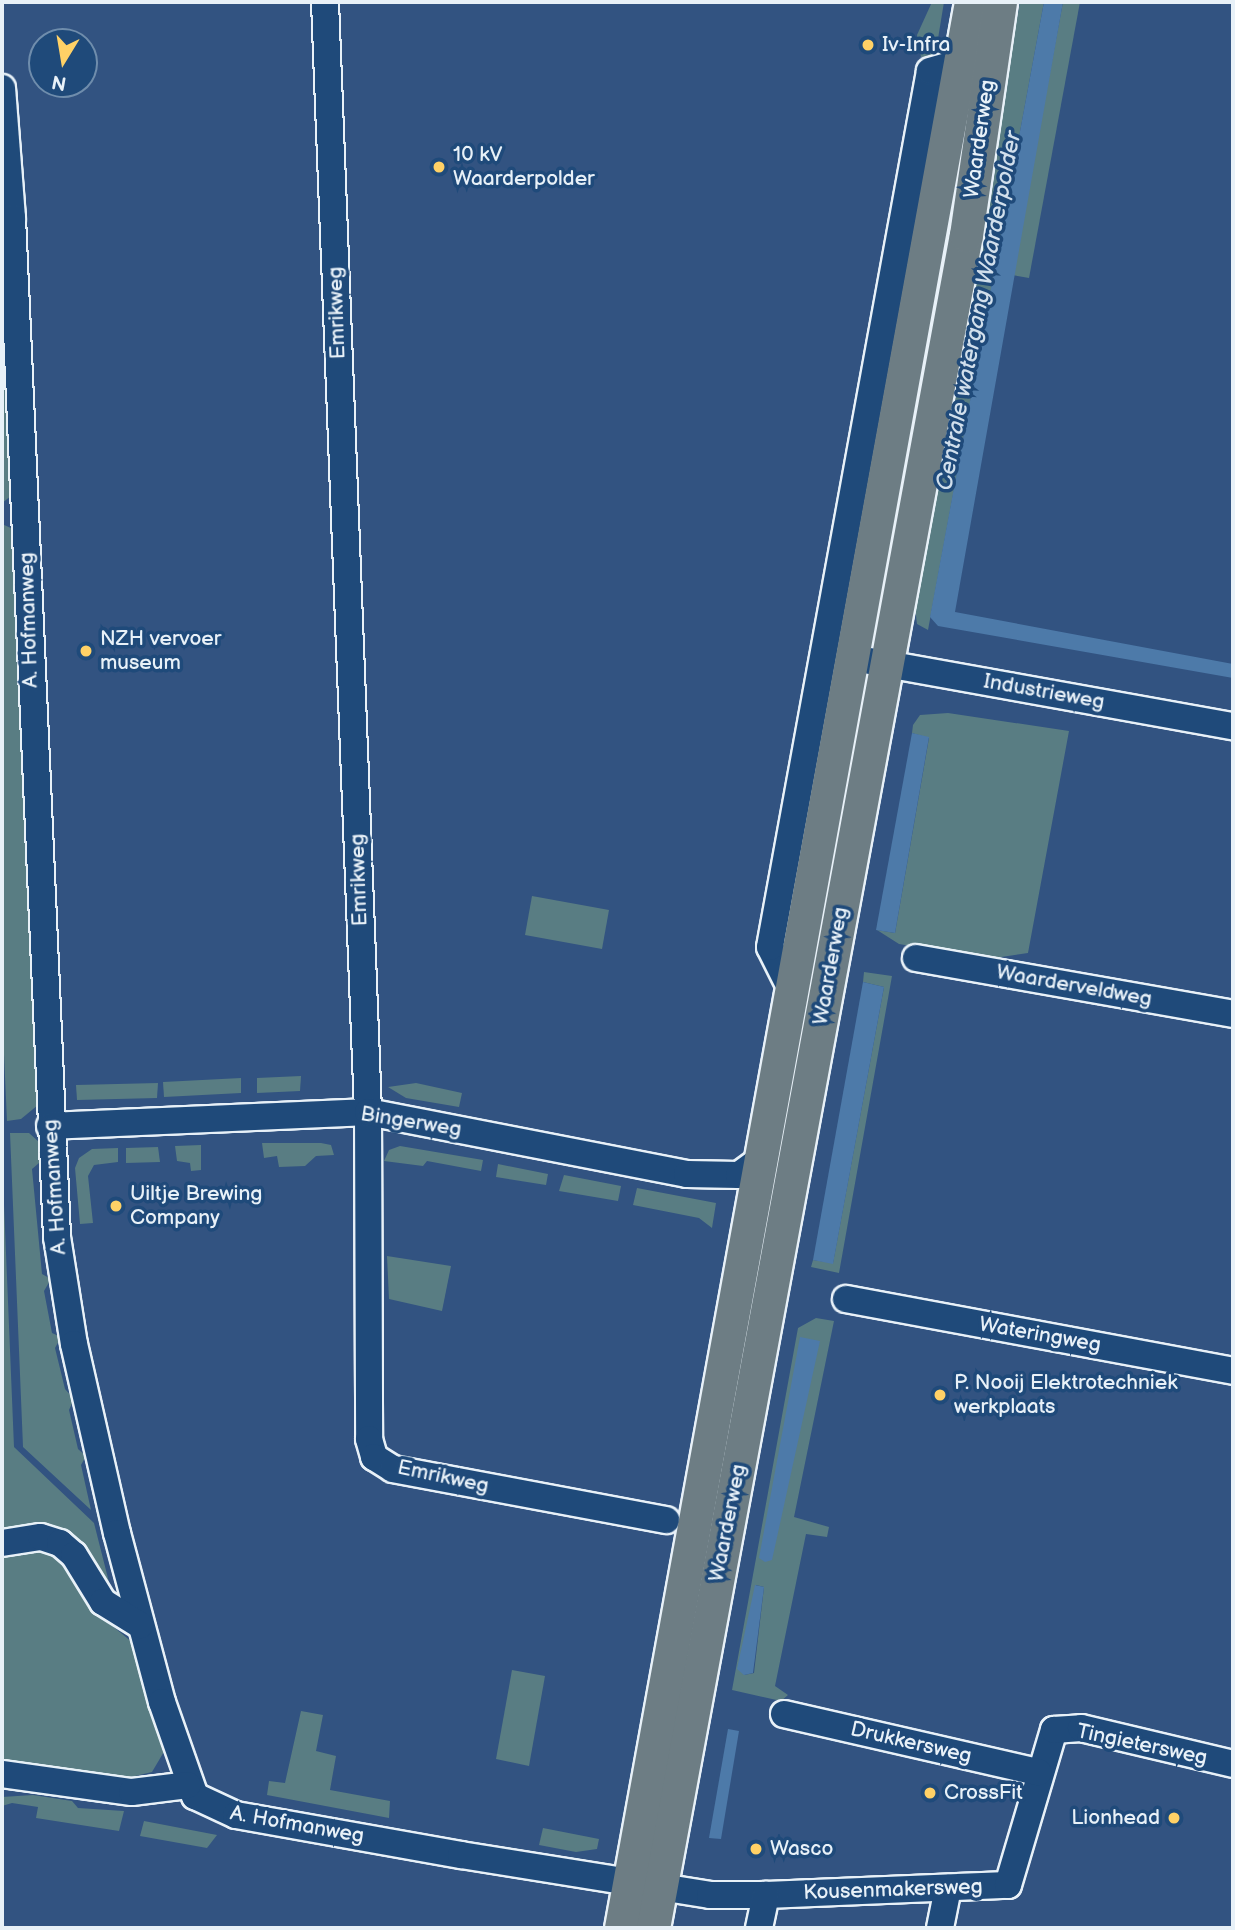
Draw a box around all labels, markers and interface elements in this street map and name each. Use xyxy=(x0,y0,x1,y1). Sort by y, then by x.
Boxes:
north arrow xyxy=(28,28,98,98)
place label: Iv-Infra xyxy=(882,32,950,58)
marker: Iv-Infra xyxy=(860,37,876,53)
text: N xyxy=(50,69,68,95)
street label: Waarderweg xyxy=(959,78,1001,200)
water label: Centrale watergang Waarderpolder xyxy=(931,129,1027,493)
place label: 10 kV Waarderpolder xyxy=(453,142,595,192)
marker: 10 kV Waarderpolder xyxy=(431,159,447,175)
street label: Emrikweg xyxy=(323,266,351,360)
street label: A. Hofmanweg xyxy=(14,552,44,688)
place label: NZH vervoer museum xyxy=(100,626,221,676)
marker: NZH vervoer museum xyxy=(78,643,94,659)
street label: Industrieweg xyxy=(982,669,1106,715)
street label: Emrikweg xyxy=(345,833,373,927)
street label: Waarderweg xyxy=(808,905,854,1027)
street label: Waarderveldweg xyxy=(994,960,1154,1012)
street label: Bingerweg xyxy=(359,1102,463,1142)
street label: A. Hofmanweg xyxy=(38,1118,72,1256)
place label: Uiltje Brewing Company xyxy=(130,1181,262,1231)
marker: Uiltje Brewing Company xyxy=(108,1198,124,1214)
street label: Wateringweg xyxy=(977,1312,1103,1358)
place label: P. Nooij Elektrotechniek werkplaats xyxy=(954,1370,1177,1420)
marker: P. Nooij Elektrotechniek werkplaats xyxy=(932,1387,948,1403)
street label: Emrikweg xyxy=(395,1455,491,1499)
street label: Waarderweg xyxy=(704,1462,752,1584)
street label: Drukkersweg xyxy=(848,1717,974,1769)
street label: Tingietersweg xyxy=(1074,1719,1210,1771)
place label: CrossFit xyxy=(944,1780,1023,1806)
marker: CrossFit xyxy=(922,1785,938,1801)
street label: A. Hofmanweg xyxy=(228,1801,366,1849)
place label: Lionhead xyxy=(1071,1805,1160,1831)
marker: Lionhead xyxy=(1166,1810,1182,1826)
place label: Wasco xyxy=(770,1836,833,1862)
marker: Wasco xyxy=(748,1841,764,1857)
street label: Kousenmakersweg xyxy=(803,1874,983,1906)

